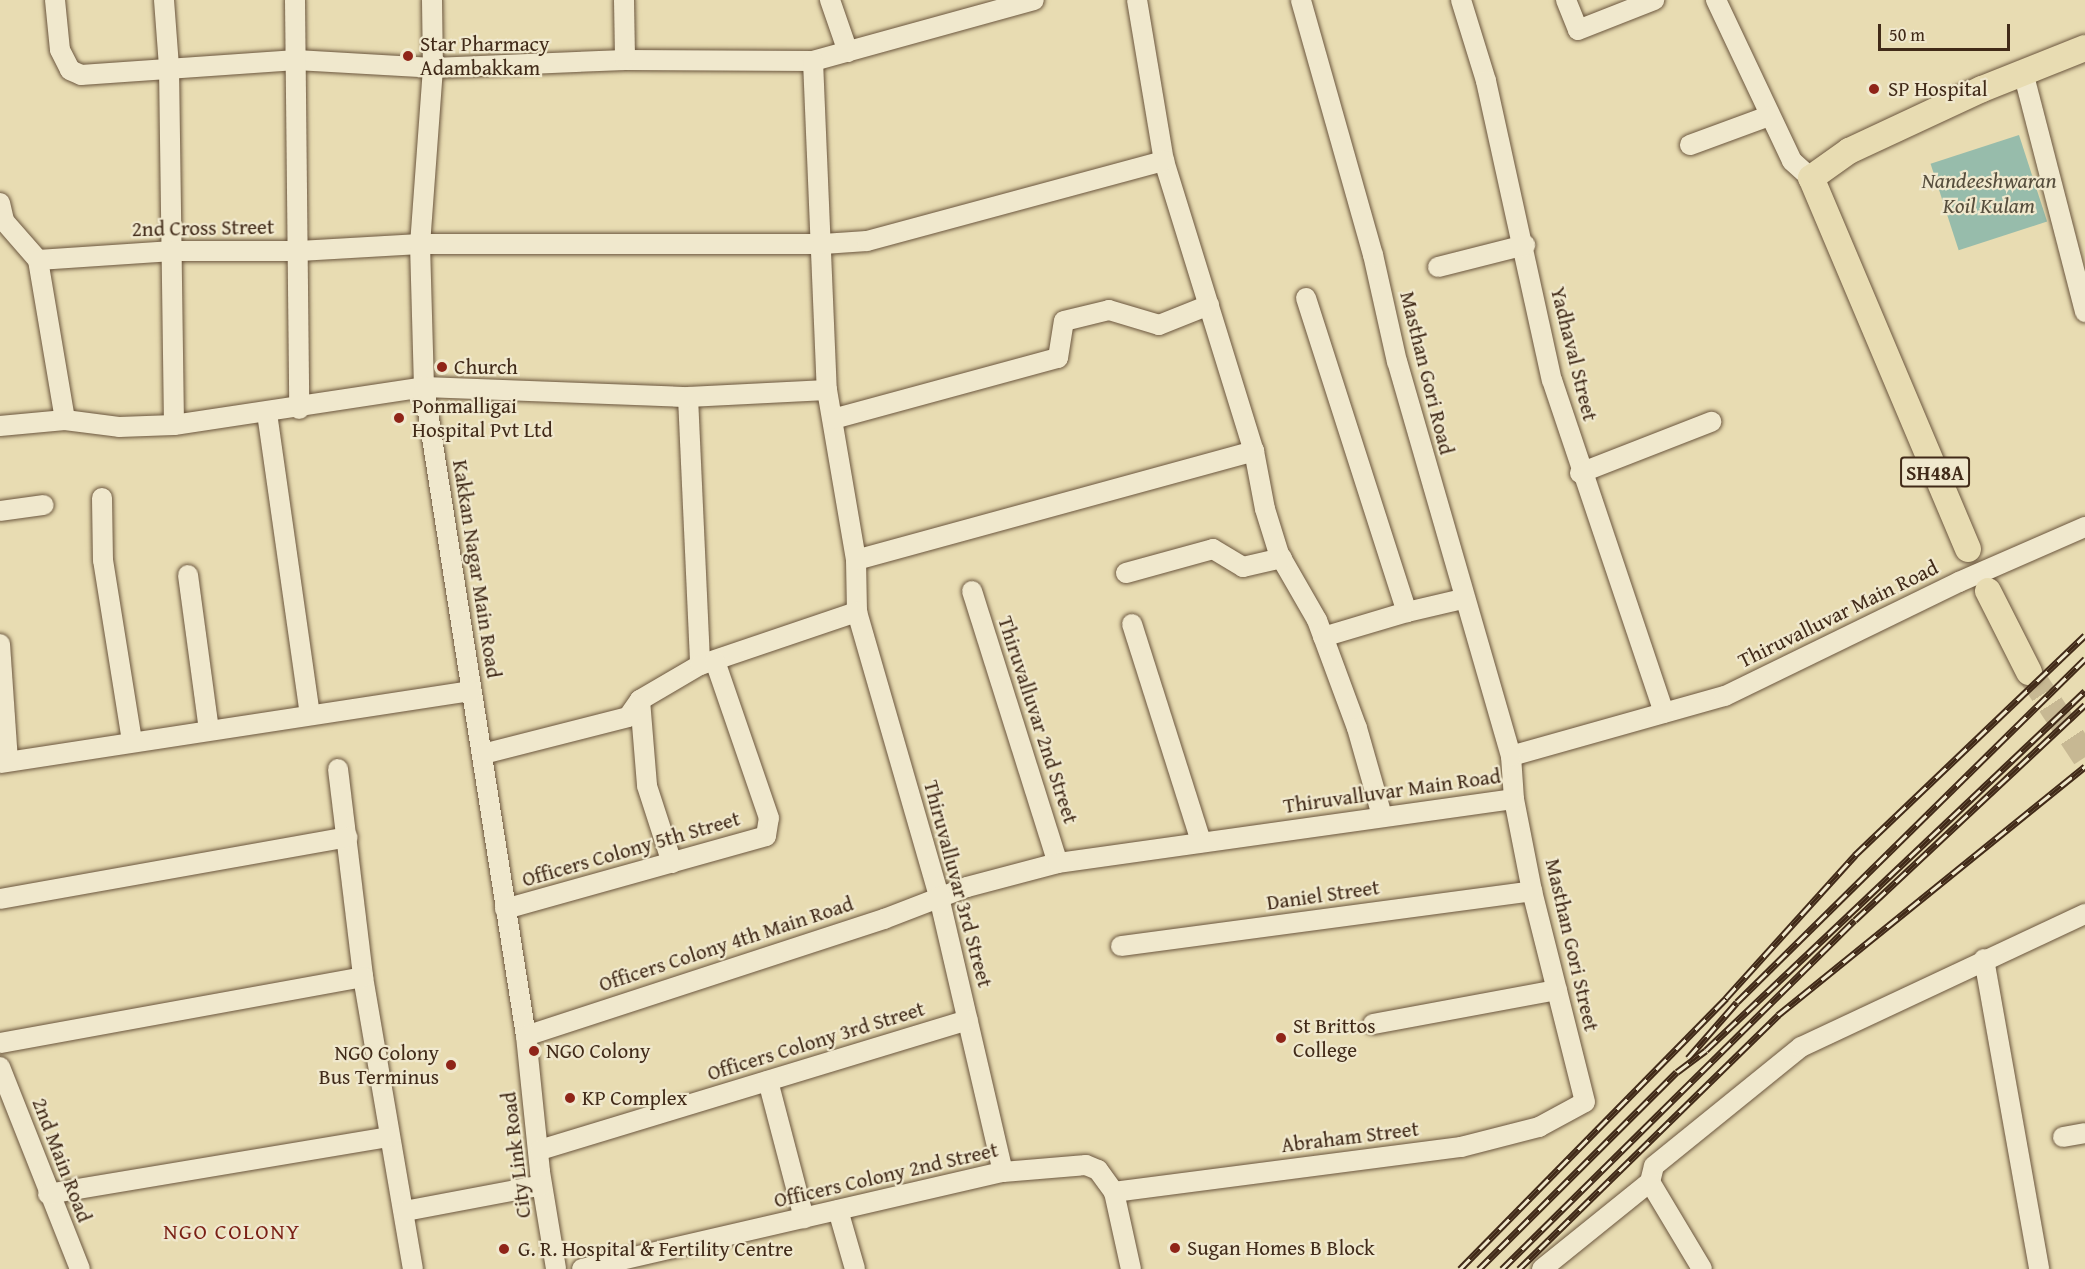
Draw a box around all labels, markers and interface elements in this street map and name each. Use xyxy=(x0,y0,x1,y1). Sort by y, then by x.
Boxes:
scale bar xyxy=(1881,12,2013,50)
text: 50 m xyxy=(1889,21,1925,48)
place label: Star Pharmacy Adambakkam xyxy=(420,31,549,81)
marker: Star Pharmacy Adambakkam xyxy=(401,49,415,63)
place label: SP Hospital xyxy=(1888,76,1988,102)
marker: SP Hospital xyxy=(1865,80,1883,98)
water label: Nandeeshwaran Koil Kulam xyxy=(1921,167,2057,218)
street label: 2nd Cross Street xyxy=(131,214,275,242)
street label: Yadhaval Street xyxy=(1545,284,1603,424)
street label: Masthan Gori Road xyxy=(1395,289,1459,457)
place label: Church xyxy=(454,354,518,380)
marker: Church xyxy=(435,360,449,374)
place label: Ponmalligai Hospital Pvt Ltd xyxy=(412,393,553,443)
marker: Ponmalligai Hospital Pvt Ltd xyxy=(390,409,408,427)
road number: SH48A xyxy=(1899,455,1971,489)
street label: Kakkan Nagar Main Road xyxy=(447,458,507,680)
street label: Thiruvalluvar Main Road xyxy=(1734,555,1942,673)
street label: Thiruvalluvar 2nd Street xyxy=(993,613,1083,827)
street label: Thiruvalluvar Main Road xyxy=(1282,763,1502,819)
street label: Thiruvalluvar 3rd Street xyxy=(918,778,998,990)
street label: Officers Colony 5th Street xyxy=(519,806,743,892)
street label: Masthan Gori Street xyxy=(1540,856,1604,1034)
street label: Daniel Street xyxy=(1265,875,1381,915)
street label: Officers Colony 4th Main Road xyxy=(596,891,856,997)
street label: Officers Colony 3rd Street xyxy=(704,996,928,1086)
place label: St Brittos College xyxy=(1293,1013,1376,1063)
marker: St Brittos College xyxy=(1274,1031,1288,1045)
place label: NGO Colony xyxy=(546,1038,650,1064)
place label: NGO Colony Bus Terminus xyxy=(319,1040,439,1090)
marker: NGO Colony xyxy=(527,1044,541,1058)
marker: NGO Colony Bus Terminus xyxy=(444,1058,458,1072)
place label: KP Complex xyxy=(582,1085,687,1111)
street label: City Link Road xyxy=(496,1090,536,1220)
marker: KP Complex xyxy=(563,1091,577,1105)
street label: 2nd Main Road xyxy=(27,1094,97,1226)
street label: Abraham Street xyxy=(1280,1116,1420,1158)
street label: Officers Colony 2nd Street xyxy=(771,1137,1001,1213)
district label: NGO COLONY xyxy=(163,1219,301,1245)
place label: Sugan Homes B Block xyxy=(1187,1235,1375,1261)
place label: G. R. Hospital & Fertility Centre xyxy=(518,1236,793,1262)
marker: G. R. Hospital & Fertility Centre xyxy=(495,1240,513,1258)
marker: Sugan Homes B Block xyxy=(1168,1241,1182,1255)

